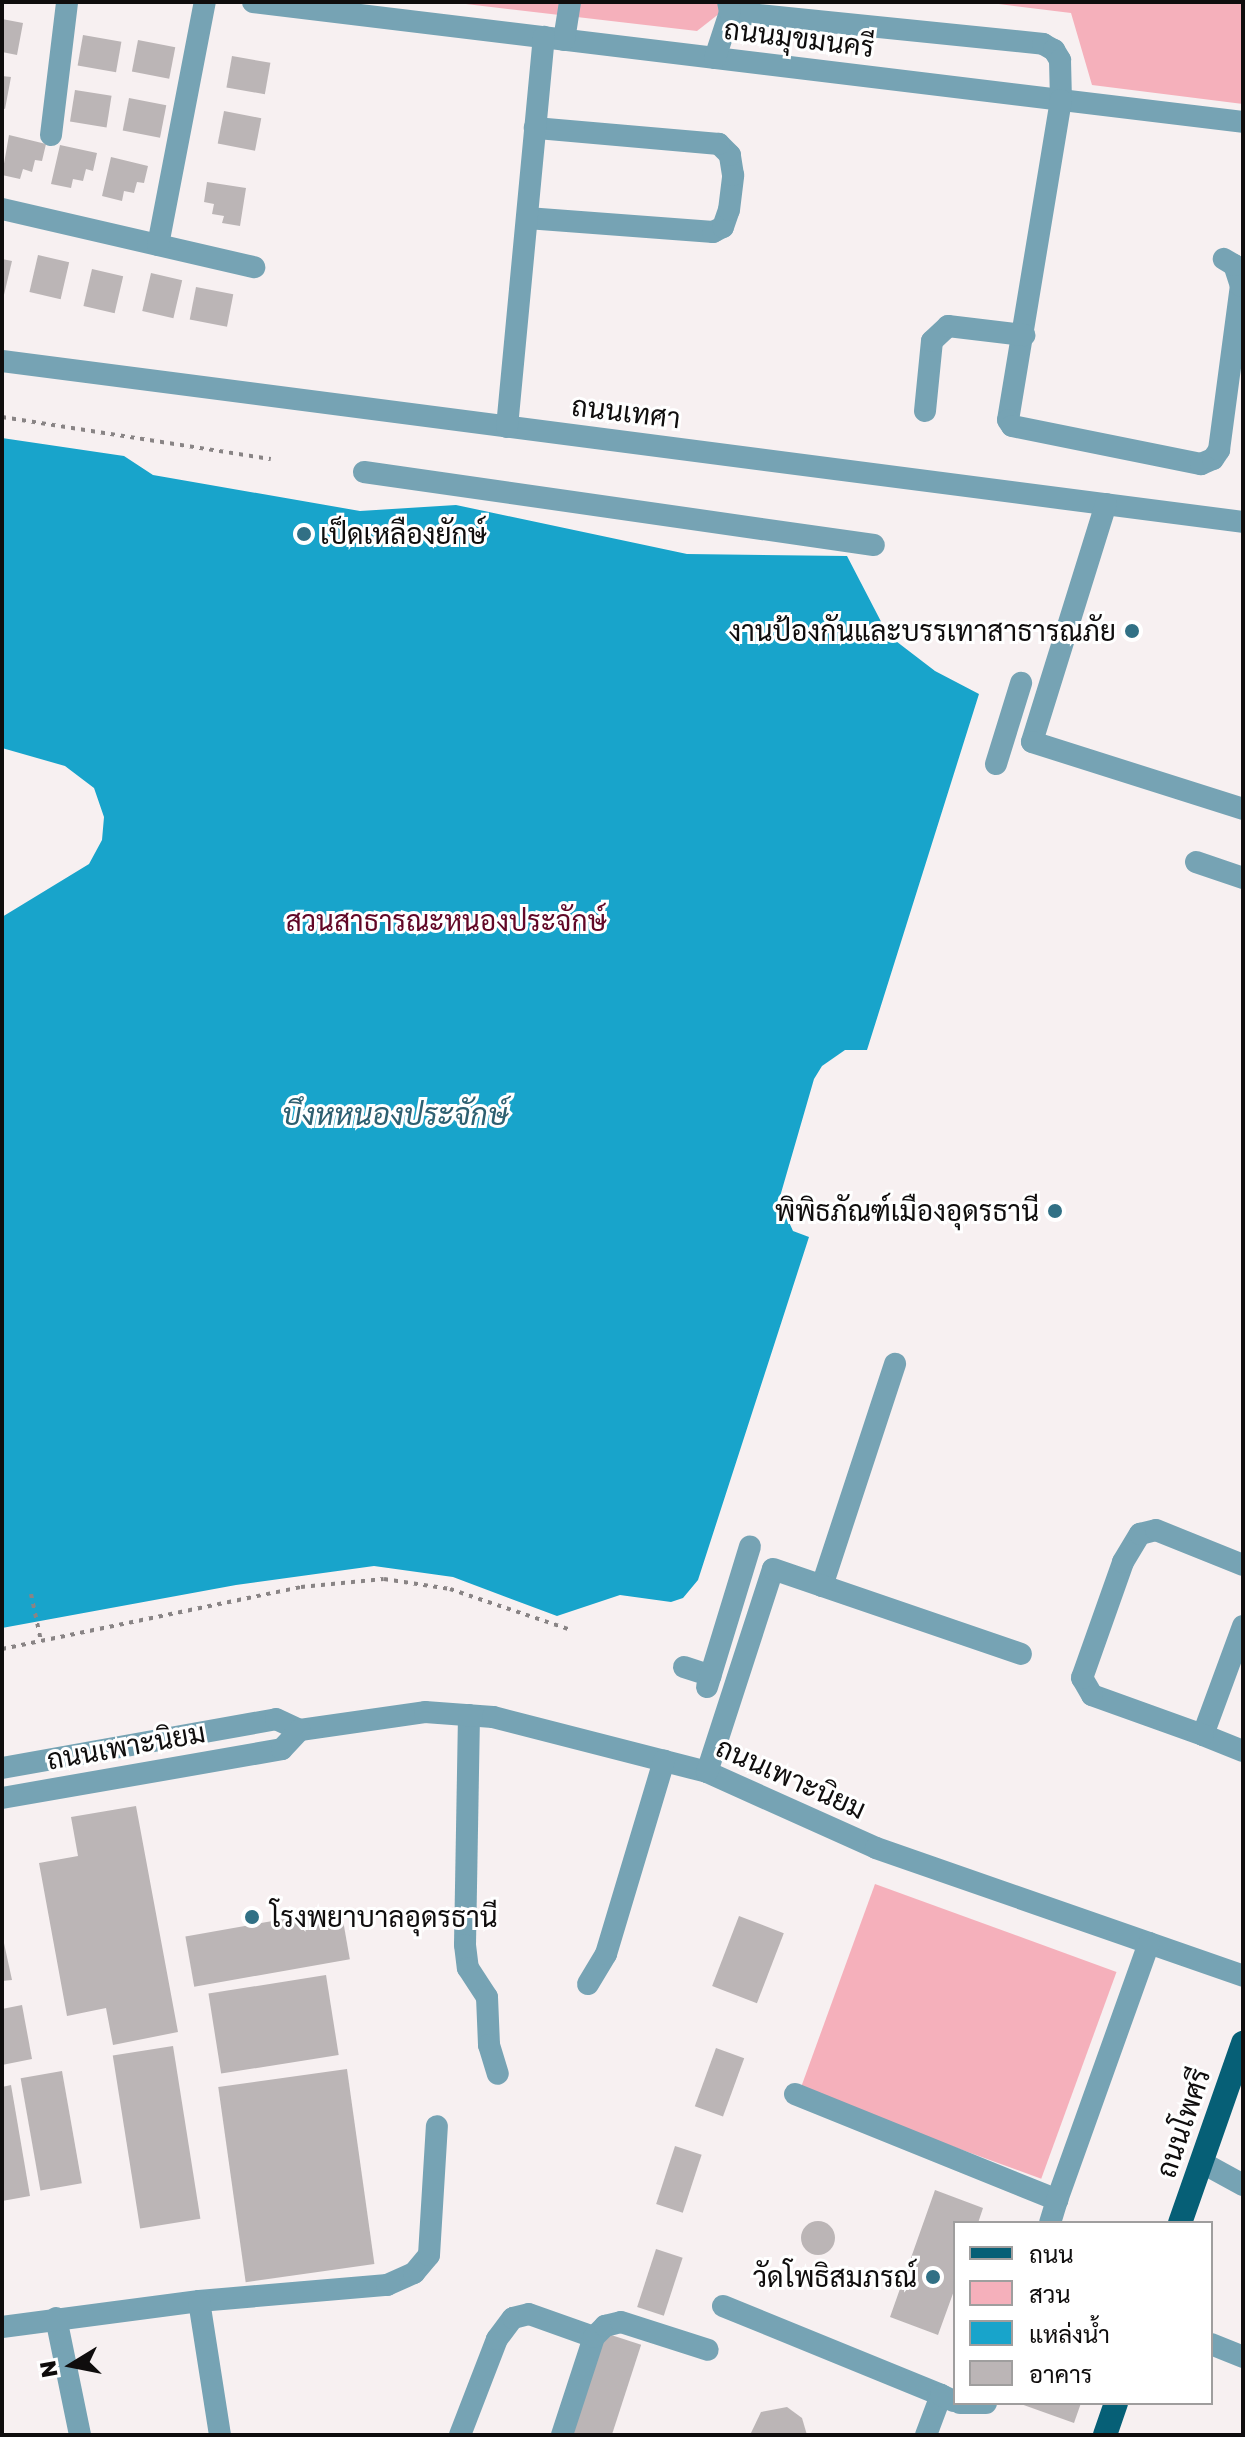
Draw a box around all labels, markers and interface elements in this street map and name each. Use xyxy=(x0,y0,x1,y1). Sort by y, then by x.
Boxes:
street label: ถนนมุขมนครี xyxy=(722,12,876,64)
street label: ถนนเทศา xyxy=(570,389,682,435)
place label: เป็ดเหลืองยักษ์ xyxy=(320,517,487,551)
marker: เป็ดเหลืองยักษ์ xyxy=(295,525,313,543)
place label: งานป้องกันและบรรเทาสาธารณภัย xyxy=(729,614,1116,648)
marker: งานป้องกันและบรรเทาสาธารณภัย xyxy=(1123,622,1141,640)
park label: สวนสาธารณะหนองประจักษ์ xyxy=(285,904,607,938)
water label: บึงหหนองประจักษ์ xyxy=(282,1096,508,1132)
place label: พิพิธภัณฑ์เมืองอุดรธานี xyxy=(775,1194,1039,1228)
marker: พิพิธภัณฑ์เมืองอุดรธานี xyxy=(1046,1202,1064,1220)
street label: ถนนเพาะนิยม xyxy=(44,1716,208,1776)
street label: ถนนเพาะนิยม xyxy=(711,1730,871,1826)
place label: โรงพยาบาลอุดรธานี xyxy=(270,1900,498,1934)
marker: โรงพยาบาลอุดรธานี xyxy=(241,1906,263,1928)
street label: ถนนโพศรี xyxy=(1149,2064,1217,2182)
legend xyxy=(953,2221,1213,2405)
text: ถนน xyxy=(1029,2239,1074,2268)
place label: วัดโพธิสมภรณ์ xyxy=(753,2260,917,2294)
marker: วัดโพธิสมภรณ์ xyxy=(924,2268,942,2286)
text: สวน xyxy=(1029,2279,1071,2308)
text: แหล่งน้ำ xyxy=(1029,2319,1110,2348)
north arrow xyxy=(32,2325,112,2405)
text: N xyxy=(33,2359,63,2380)
text: อาคาร xyxy=(1029,2359,1092,2388)

